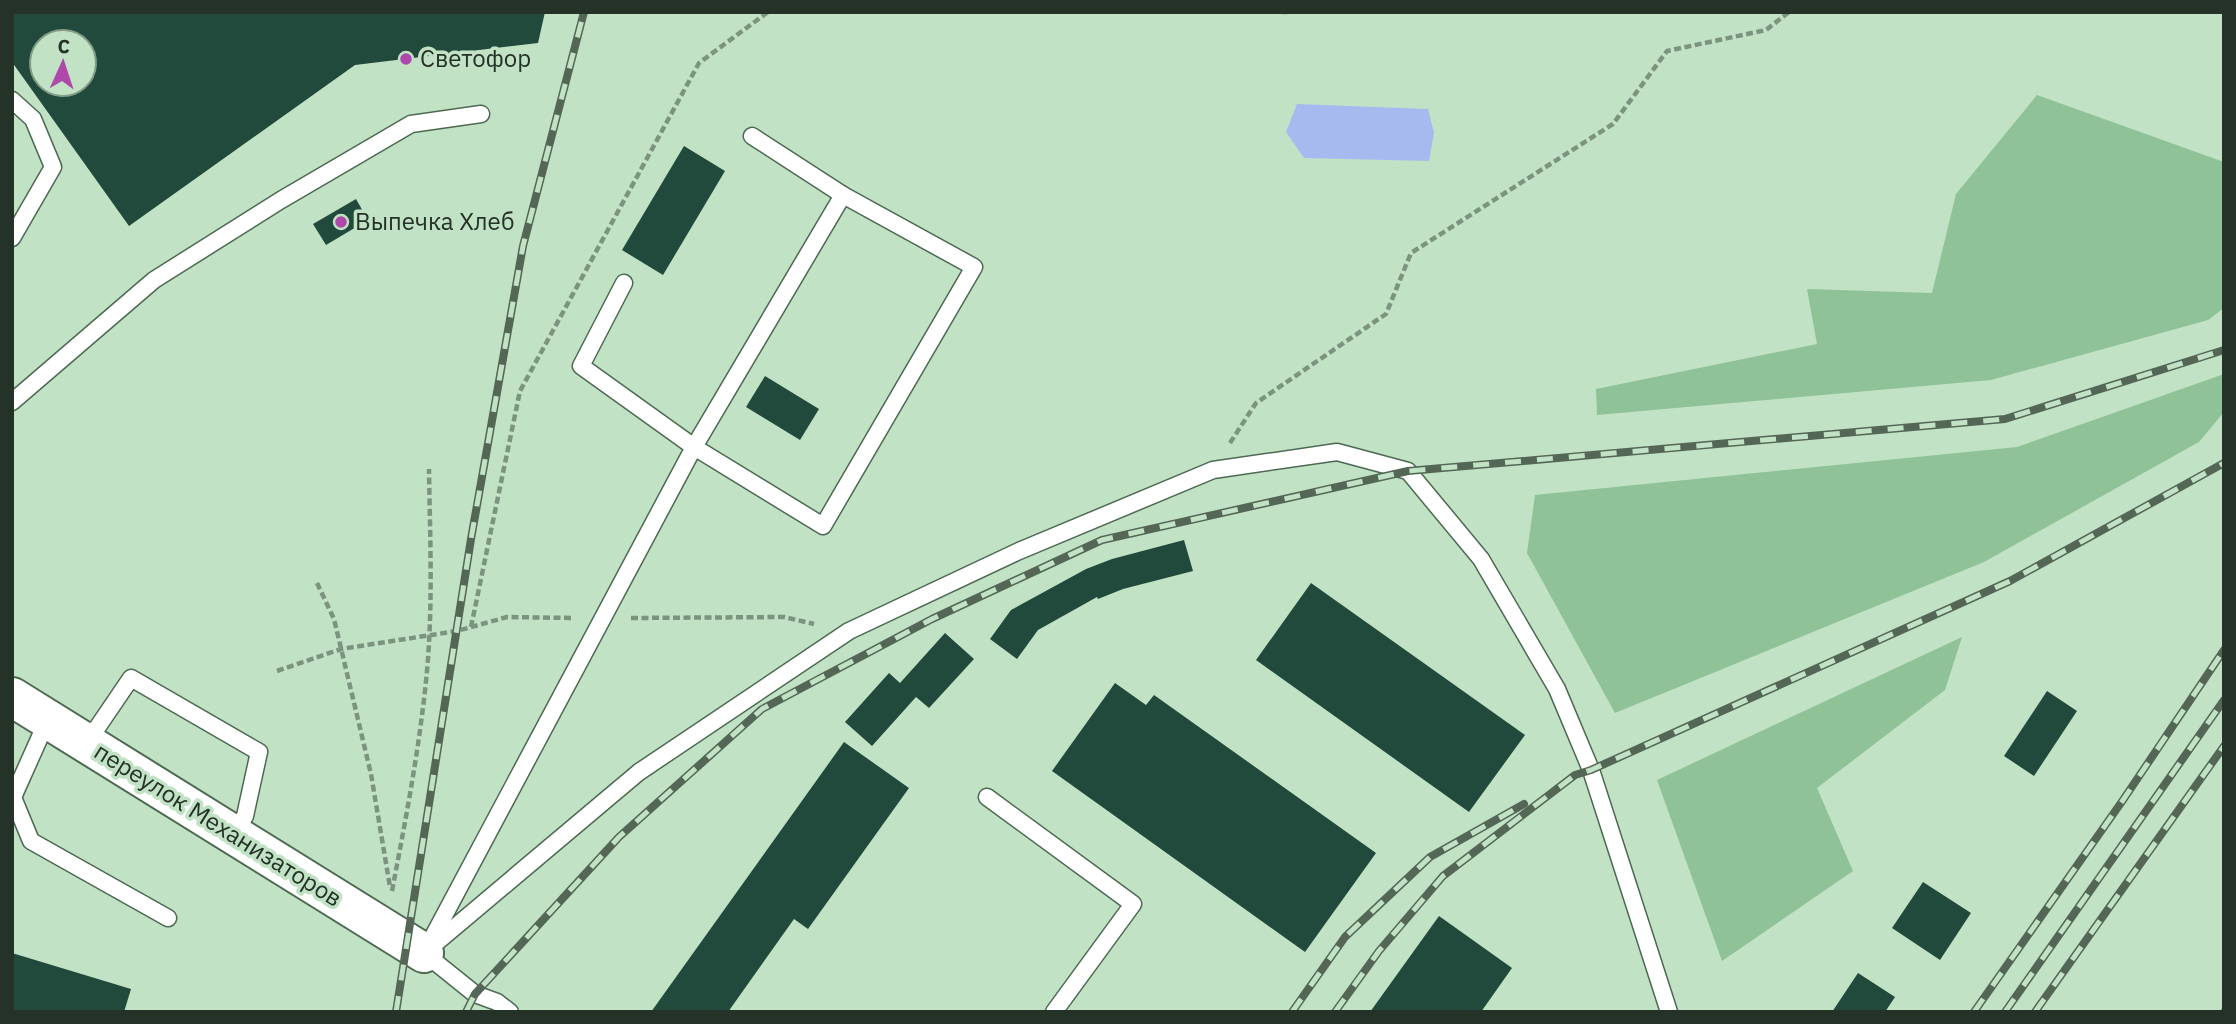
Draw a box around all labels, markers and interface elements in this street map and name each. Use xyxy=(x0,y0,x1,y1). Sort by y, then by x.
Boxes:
north arrow xyxy=(28,28,98,98)
text: С xyxy=(57,34,71,58)
place label: Светофор xyxy=(420,42,531,74)
marker: Светофор xyxy=(398,51,414,67)
place label: Выпечка Хлеб xyxy=(355,205,514,237)
marker: Выпечка Хлеб xyxy=(333,214,349,230)
street label: переулок Механизаторов xyxy=(89,735,348,914)

